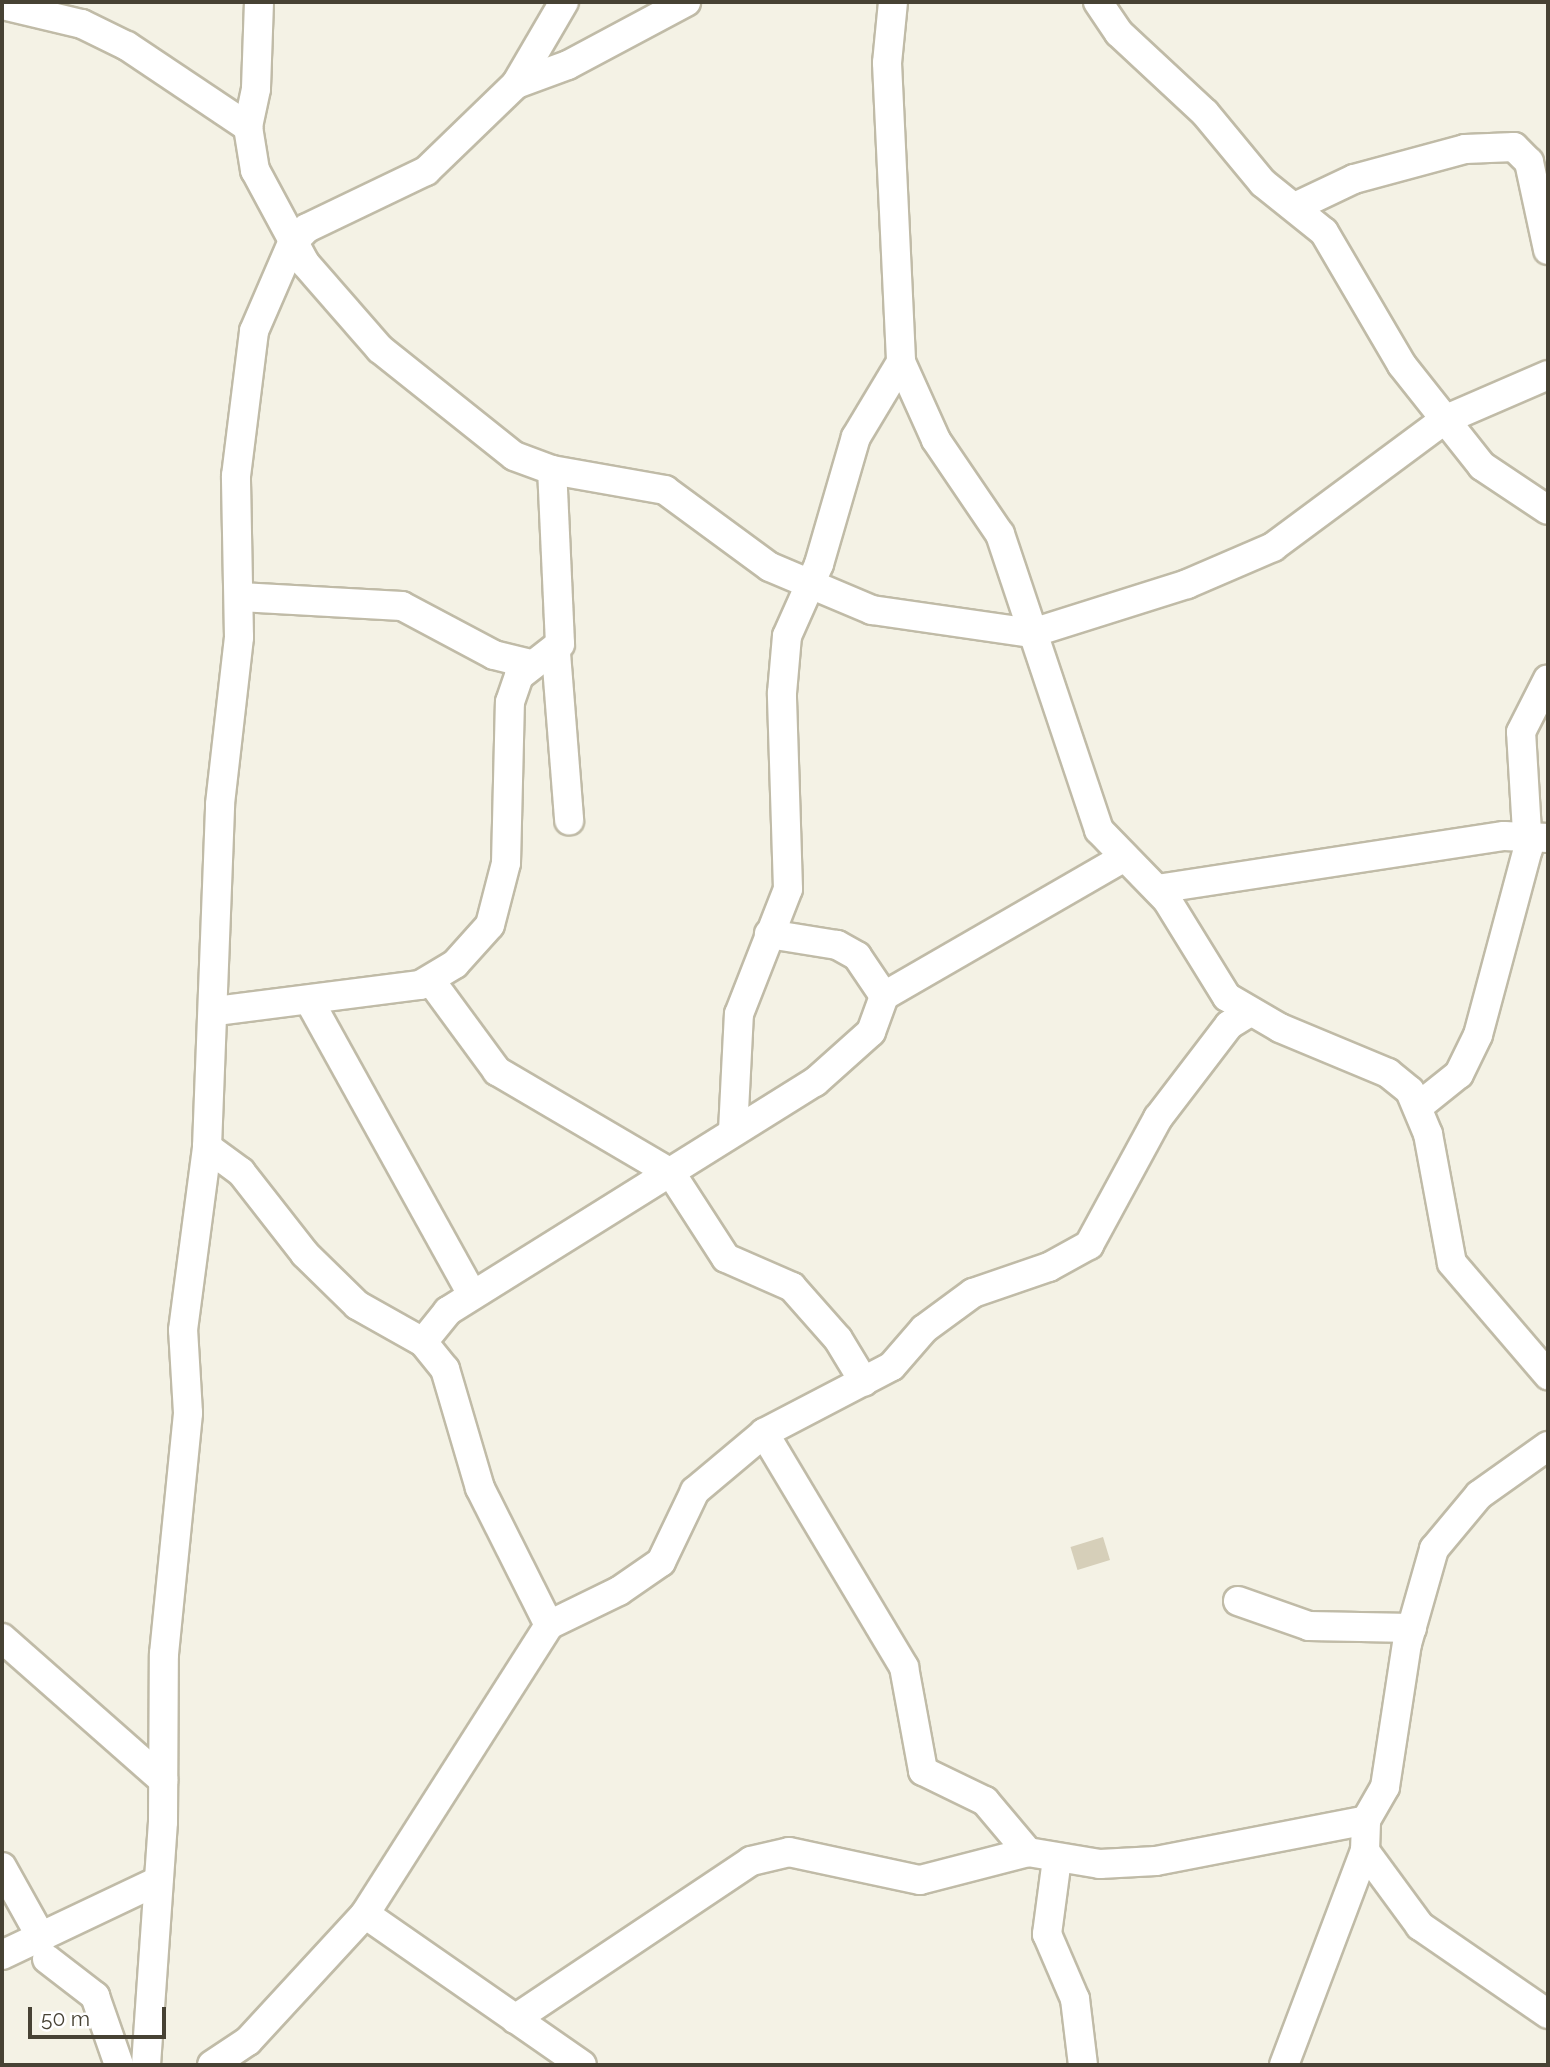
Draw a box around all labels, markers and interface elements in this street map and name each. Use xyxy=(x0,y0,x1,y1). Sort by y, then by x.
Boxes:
scale bar xyxy=(32,1994,170,2038)
text: 50 m xyxy=(41,2006,90,2031)

